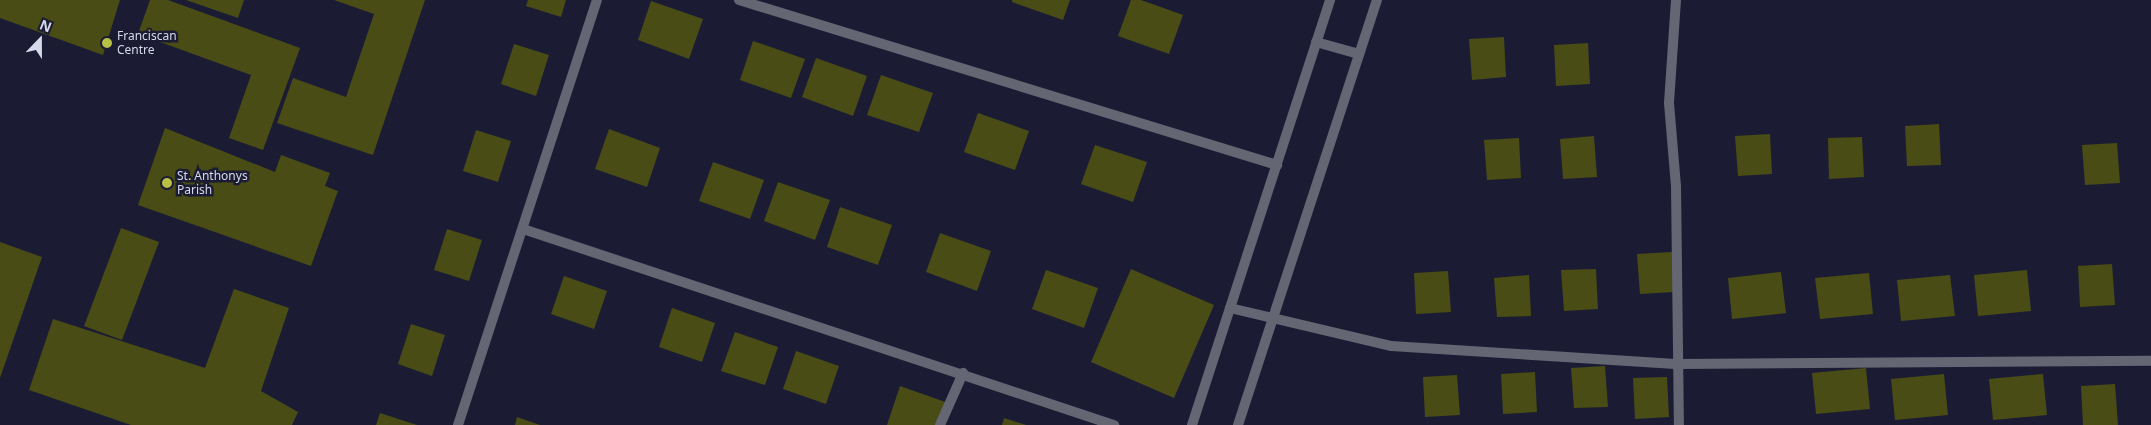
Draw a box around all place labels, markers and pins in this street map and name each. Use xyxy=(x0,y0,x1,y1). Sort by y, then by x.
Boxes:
place label: Franciscan Centre xyxy=(117,29,177,57)
marker: Franciscan Centre xyxy=(101,37,113,49)
place label: St. Anthonys Parish xyxy=(177,169,248,197)
marker: St. Anthonys Parish xyxy=(161,177,173,189)

